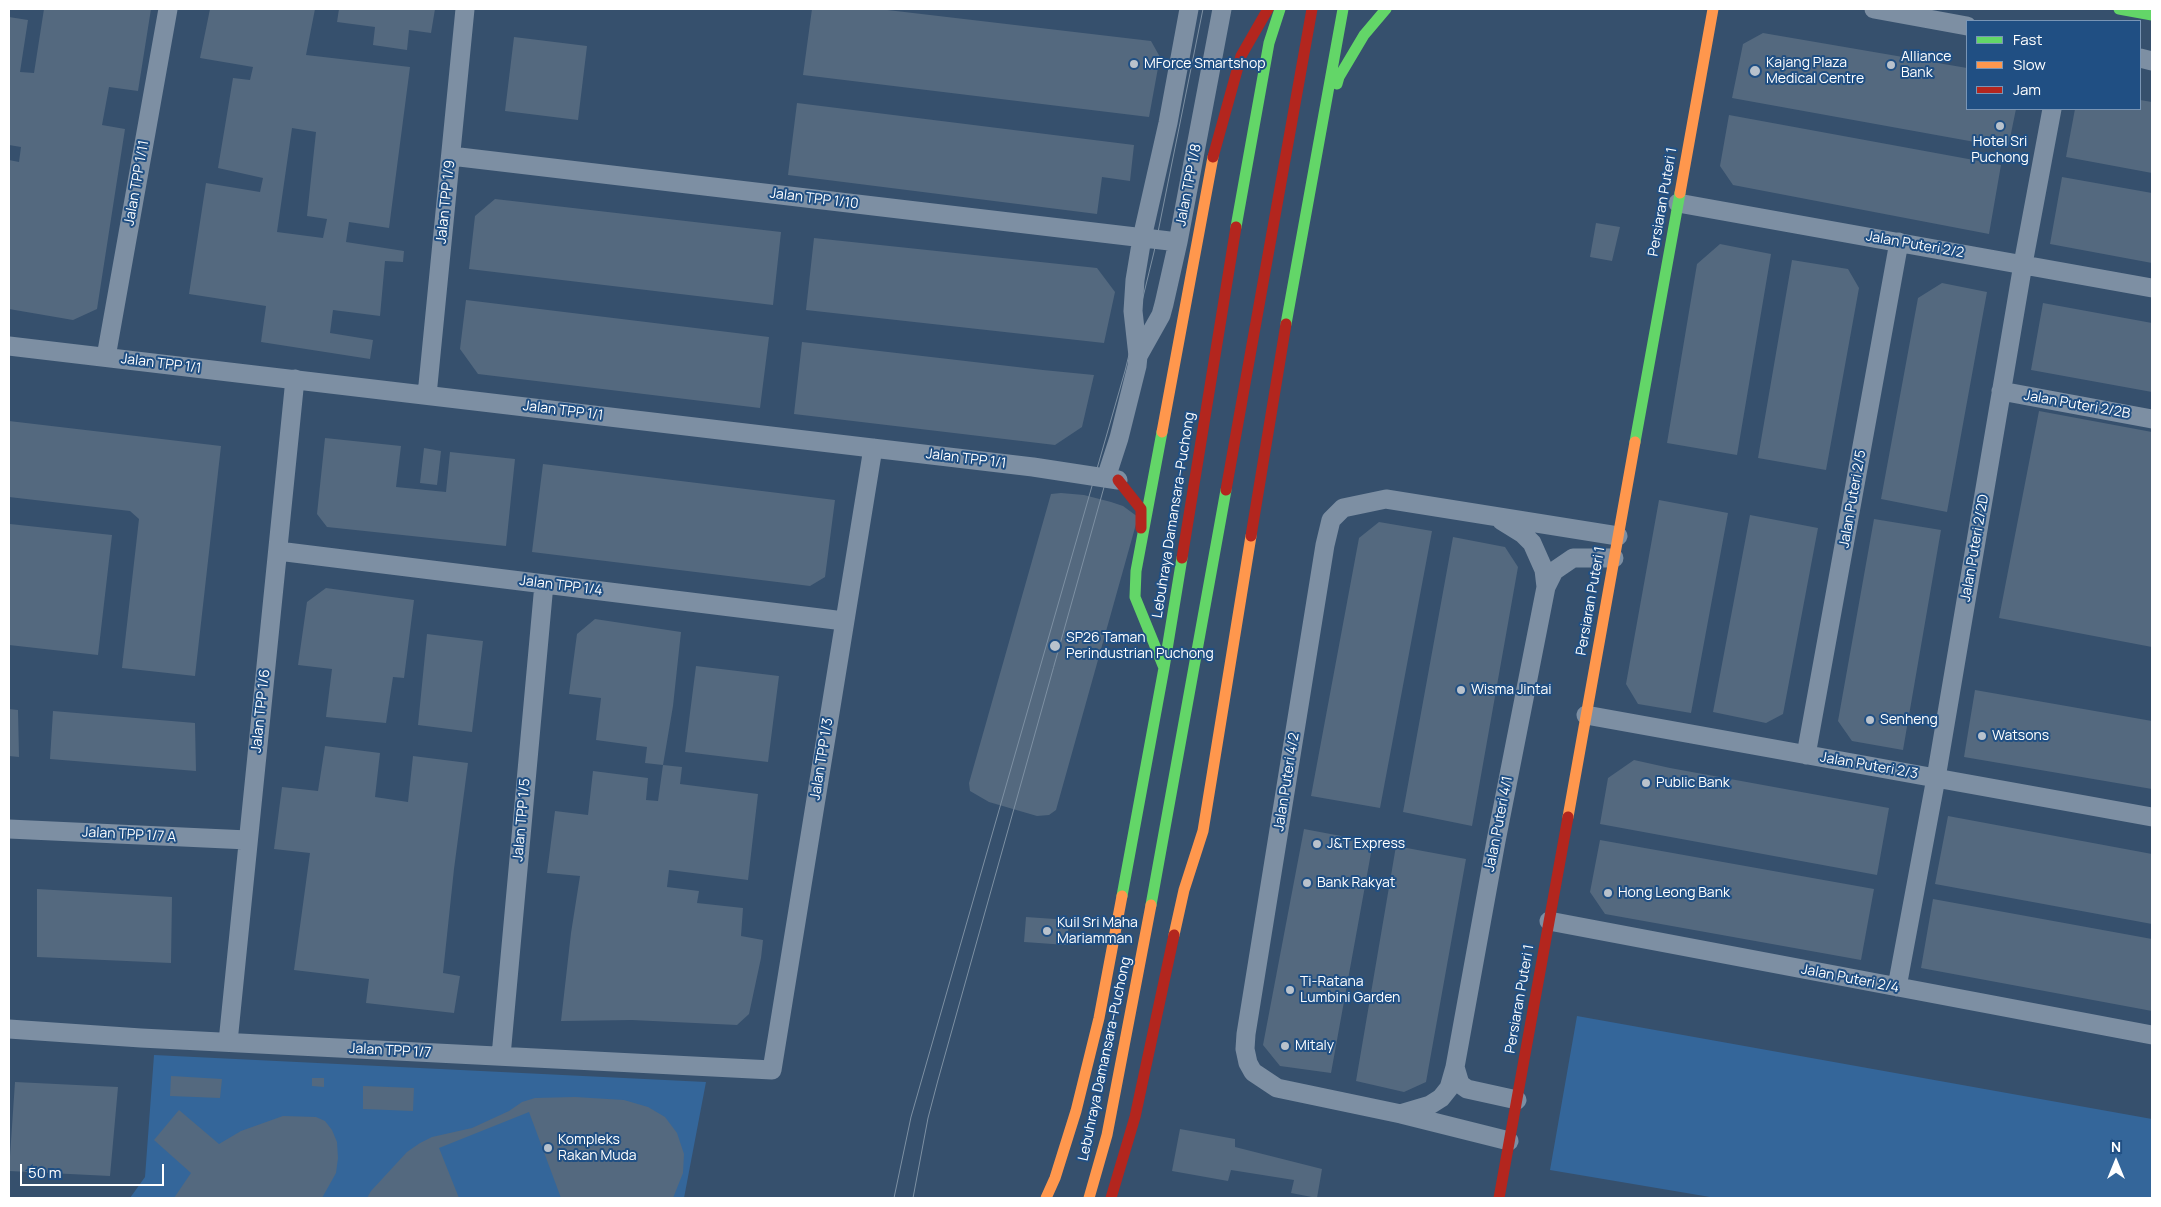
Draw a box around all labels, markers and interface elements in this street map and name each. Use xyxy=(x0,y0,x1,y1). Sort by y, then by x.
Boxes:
legend xyxy=(1966,20,2141,110)
text: Fast xyxy=(2013,29,2042,50)
place label: Alliance Bank xyxy=(1901,49,1951,82)
text: Slow xyxy=(2013,54,2046,75)
place label: Kajang Plaza Medical Centre xyxy=(1766,55,1864,88)
place label: MForce Smartshop xyxy=(1144,56,1265,72)
marker: MForce Smartshop xyxy=(1128,58,1140,70)
marker: Alliance Bank xyxy=(1885,59,1897,71)
marker: Kajang Plaza Medical Centre xyxy=(1748,64,1762,78)
text: Jam xyxy=(2013,79,2041,100)
marker: Hotel Sri Puchong xyxy=(1994,120,2006,132)
place label: Hotel Sri Puchong xyxy=(1971,134,2029,166)
street label: Jalan TPP 1/11 xyxy=(121,139,153,227)
street label: Jalan TPP 1/8 xyxy=(1173,142,1205,228)
street label: Persiaran Puteri 1 xyxy=(1645,146,1681,258)
street label: Jalan TPP 1/9 xyxy=(433,159,459,245)
street label: Jalan TPP 1/10 xyxy=(769,185,859,213)
street label: Jalan Puteri 2/2 xyxy=(1865,228,1965,262)
street label: Jalan TPP 1/1 xyxy=(120,351,202,377)
street label: Jalan Puteri 2/2B xyxy=(2022,387,2132,423)
street label: Jalan TPP 1/1 xyxy=(522,398,604,424)
street label: Lebuhraya Damansara–Puchong xyxy=(1149,411,1199,619)
street label: Jalan TPP 1/1 xyxy=(925,446,1007,472)
street label: Jalan Puteri 2/5 xyxy=(1836,449,1870,549)
street label: Jalan Puteri 2/2D xyxy=(1957,493,1993,603)
street label: Persiaran Puteri 1 xyxy=(1573,545,1609,657)
street label: Jalan TPP 1/4 xyxy=(518,573,604,599)
place label: SP26 Taman Perindustrian Puchong xyxy=(1066,630,1214,662)
marker: SP26 Taman Perindustrian Puchong xyxy=(1048,639,1062,653)
street label: Jalan TPP 1/6 xyxy=(248,668,274,754)
place label: Wisma Jintai xyxy=(1471,682,1552,698)
marker: Wisma Jintai xyxy=(1455,684,1467,696)
place label: Senheng xyxy=(1880,712,1938,728)
marker: Senheng xyxy=(1864,714,1876,726)
street label: Jalan TPP 1/3 xyxy=(807,717,837,801)
place label: Watsons xyxy=(1992,728,2049,744)
marker: Watsons xyxy=(1976,730,1988,742)
street label: Jalan Puteri 4/2 xyxy=(1271,732,1303,832)
street label: Jalan Puteri 2/3 xyxy=(1819,749,1919,783)
street label: Jalan Puteri 4/1 xyxy=(1482,775,1516,873)
place label: Public Bank xyxy=(1656,775,1730,791)
marker: Public Bank xyxy=(1640,777,1652,789)
street label: Jalan TPP 1/5 xyxy=(510,778,534,862)
street label: Jalan TPP 1/7 A xyxy=(82,824,176,846)
place label: J&T Express xyxy=(1327,836,1405,852)
marker: J&T Express xyxy=(1311,838,1323,850)
place label: Bank Rakyat xyxy=(1317,875,1395,891)
marker: Bank Rakyat xyxy=(1301,877,1313,889)
place label: Hong Leong Bank xyxy=(1618,885,1730,901)
marker: Hong Leong Bank xyxy=(1602,887,1614,899)
place label: Kuil Sri Maha Mariamman xyxy=(1057,915,1138,948)
marker: Kuil Sri Maha Mariamman xyxy=(1041,925,1053,937)
street label: Persiaran Puteri 1 xyxy=(1502,943,1538,1055)
street label: Lebuhraya Damansara–Puchong xyxy=(1075,955,1135,1163)
street label: Jalan Puteri 2/4 xyxy=(1800,961,1900,997)
place label: Ti-Ratana Lumbini Garden xyxy=(1300,974,1400,1006)
marker: Ti-Ratana Lumbini Garden xyxy=(1284,984,1296,996)
place label: Mitaly xyxy=(1295,1038,1334,1054)
street label: Jalan TPP 1/7 xyxy=(348,1040,432,1062)
marker: Mitaly xyxy=(1279,1040,1291,1052)
place label: Kompleks Rakan Muda xyxy=(558,1132,637,1164)
north arrow xyxy=(2091,1137,2141,1187)
text: N xyxy=(2111,1137,2121,1156)
marker: Kompleks Rakan Muda xyxy=(542,1142,554,1154)
scale bar xyxy=(22,1154,166,1186)
text: 50 m xyxy=(28,1162,62,1183)

